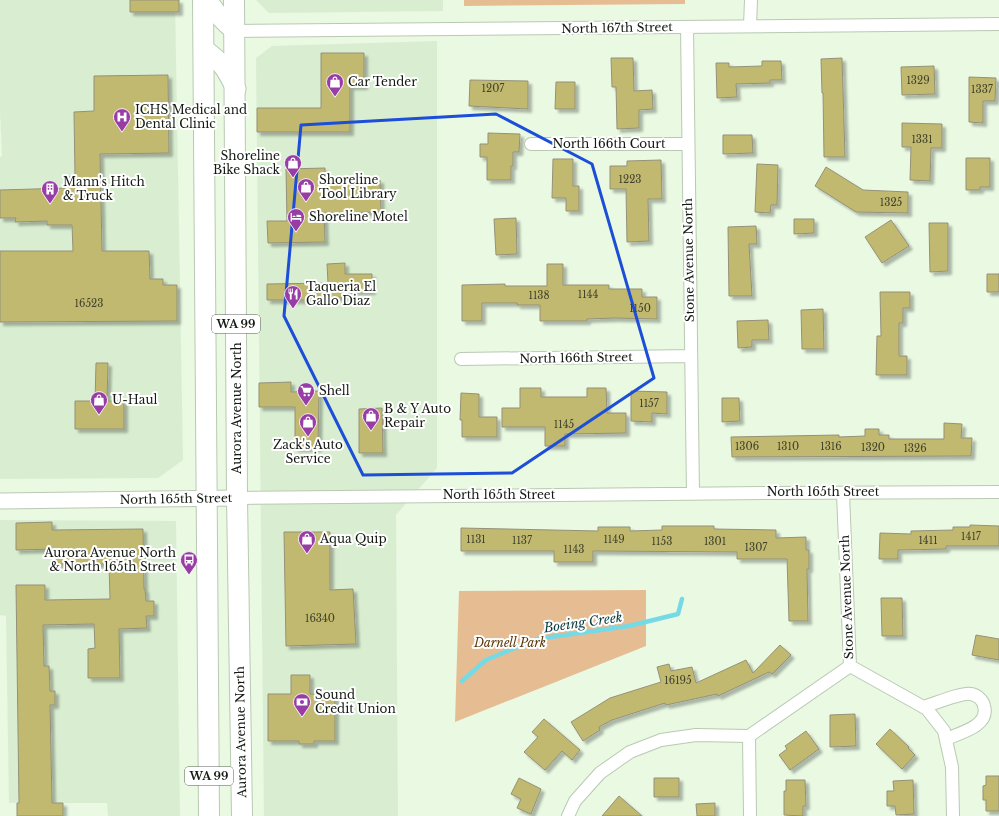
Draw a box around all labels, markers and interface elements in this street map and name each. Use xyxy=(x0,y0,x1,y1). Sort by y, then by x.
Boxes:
street label: North 167th Street xyxy=(561,19,673,36)
shop icon: Car Tender xyxy=(325,72,345,97)
place label: Car Tender xyxy=(348,74,417,89)
house number: 1329 xyxy=(906,74,930,87)
house number: 1207 xyxy=(482,82,505,95)
house number: 1337 xyxy=(971,83,994,96)
place label: ICHS Medical and Dental Clinic xyxy=(135,102,247,131)
hospital icon: ICHS Medical and Dental Clinic xyxy=(112,107,132,132)
house number: 1331 xyxy=(911,133,933,146)
street label: North 166th Court xyxy=(552,136,666,151)
place label: Shoreline Bike Shack xyxy=(213,148,281,177)
shop icon: Shoreline Bike Shack xyxy=(283,153,303,178)
place label: Shoreline Tool Library xyxy=(319,172,397,201)
house number: 1223 xyxy=(619,173,641,186)
place label: Mann's Hitch & Truck xyxy=(63,174,145,203)
shop icon: Shoreline Tool Library xyxy=(296,177,316,202)
building icon: Mann's Hitch & Truck xyxy=(40,179,60,204)
house number: 1325 xyxy=(880,196,903,209)
street label: Stone Avenue North xyxy=(680,198,697,322)
hotel icon: Shoreline Motel xyxy=(286,207,306,232)
place label: Shoreline Motel xyxy=(309,209,408,224)
place label: Taqueria El Gallo Diaz xyxy=(306,279,376,308)
restaurant icon: Taqueria El Gallo Diaz xyxy=(283,284,303,309)
house number: 1144 xyxy=(578,288,598,301)
house number: 1138 xyxy=(528,289,550,302)
house number: 16523 xyxy=(75,297,103,310)
house number: 1150 xyxy=(629,302,651,315)
road number: WA 99 xyxy=(212,315,260,333)
street label: Aurora Avenue North xyxy=(229,342,244,475)
street label: North 166th Street xyxy=(519,349,633,366)
supermarket icon: Shell xyxy=(296,381,316,406)
place label: Shell xyxy=(319,383,350,398)
shop icon: U-Haul xyxy=(89,390,109,415)
place label: U-Haul xyxy=(112,392,157,407)
house number: 1157 xyxy=(639,397,660,410)
place label: B & Y Auto Repair xyxy=(384,401,451,430)
shop icon: B & Y Auto Repair xyxy=(361,406,381,431)
shop icon: Zack's Auto Service xyxy=(298,412,318,437)
house number: 1145 xyxy=(554,418,575,431)
place label: Zack's Auto Service xyxy=(273,437,343,466)
house number: 1306 xyxy=(735,440,759,453)
house number: 1310 xyxy=(777,440,799,453)
house number: 1316 xyxy=(820,440,842,453)
house number: 1320 xyxy=(861,441,885,454)
house number: 1326 xyxy=(903,442,927,455)
street label: North 165th Street xyxy=(767,484,880,499)
street label: North 165th Street xyxy=(443,487,556,502)
street label: North 165th Street xyxy=(120,490,233,507)
shop icon: Aqua Quip xyxy=(297,529,317,554)
house number: 1417 xyxy=(961,530,982,543)
place label: Aqua Quip xyxy=(319,531,387,546)
house number: 1131 xyxy=(466,533,486,546)
house number: 1149 xyxy=(603,533,625,546)
house number: 1137 xyxy=(512,534,533,547)
house number: 1411 xyxy=(918,534,938,547)
house number: 1153 xyxy=(652,535,672,548)
house number: 1301 xyxy=(704,535,726,548)
street label: Stone Avenue North xyxy=(837,535,856,659)
house number: 1307 xyxy=(745,541,768,554)
house number: 1143 xyxy=(564,543,584,556)
place label: Aurora Avenue North & North 165th Street xyxy=(43,545,176,574)
bus stop icon: Aurora Avenue North & North 165th Street xyxy=(179,550,199,575)
water label: Boeing Creek xyxy=(542,609,624,637)
house number: 16340 xyxy=(305,612,335,625)
park label: Darnell Park xyxy=(473,635,546,650)
street label: Aurora Avenue North xyxy=(232,666,249,799)
house number: 16195 xyxy=(664,674,692,687)
place label: Sound Credit Union xyxy=(315,687,396,716)
bank icon: Sound Credit Union xyxy=(292,692,312,717)
road number: WA 99 xyxy=(185,767,233,785)

